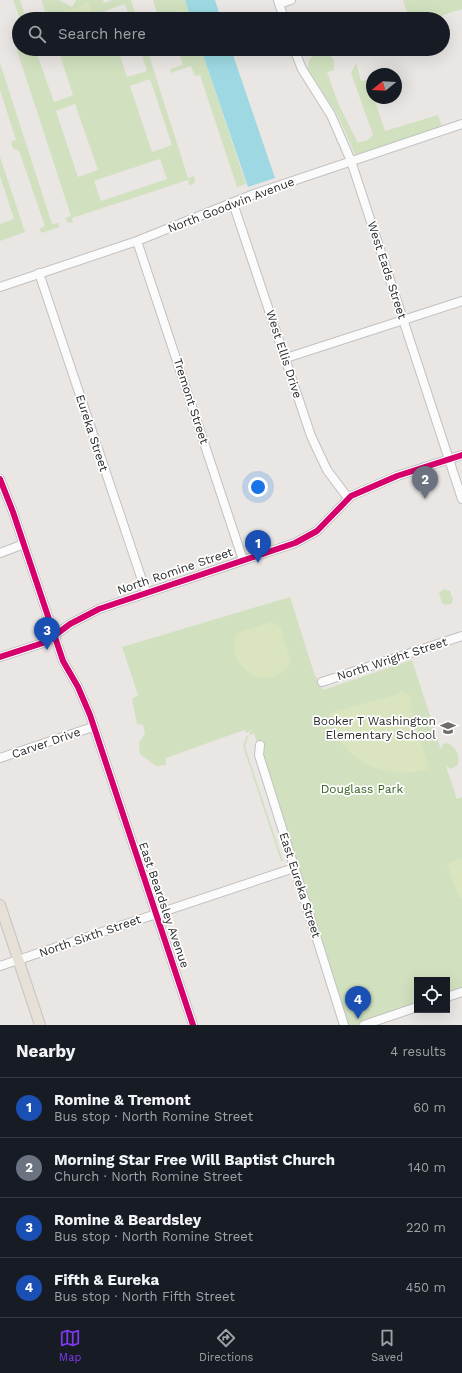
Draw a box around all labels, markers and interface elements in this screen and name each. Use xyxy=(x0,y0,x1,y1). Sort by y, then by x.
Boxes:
search box xyxy=(12,12,450,56)
icon: search xyxy=(26,23,48,45)
text: Search here xyxy=(58,25,146,43)
north arrow xyxy=(366,68,402,104)
street label: North Goodwin Avenue xyxy=(166,174,296,236)
street label: West Eads Street xyxy=(365,219,409,321)
street label: West Ellis Drive xyxy=(263,308,305,400)
street label: Tremont Street xyxy=(171,356,211,446)
street label: Eureka Street xyxy=(73,393,111,473)
pin: 2 xyxy=(412,466,438,499)
your location xyxy=(248,477,268,497)
pin: 1 xyxy=(245,530,271,563)
street label: North Romine Street xyxy=(115,545,235,597)
pin: 3 xyxy=(34,617,60,650)
street label: North Wright Street xyxy=(335,635,449,683)
place label: Booker T Washington Elementary School xyxy=(313,714,436,742)
school or university icon: Booker T Washington Elementary School xyxy=(439,719,457,737)
street label: Carver Drive xyxy=(10,725,82,761)
park label: Douglass Park xyxy=(321,782,404,796)
street label: East Eureka Street xyxy=(276,831,324,939)
street label: East Beardsley Avenue xyxy=(136,840,192,970)
street label: North Sixth Street xyxy=(37,912,143,960)
map controls xyxy=(414,977,450,1013)
button: locate xyxy=(414,977,450,1013)
pin: 4 xyxy=(345,986,371,1019)
text: Nearby xyxy=(16,1041,75,1061)
text: 4 results xyxy=(390,1044,446,1059)
text: Romine & Tremont xyxy=(54,1091,191,1109)
text: 1 xyxy=(26,1100,32,1115)
text: 60 m xyxy=(413,1100,446,1115)
text: Bus stop · North Romine Street xyxy=(54,1109,253,1124)
text: Morning Star Free Will Baptist Church xyxy=(54,1151,335,1169)
text: 2 xyxy=(25,1160,33,1175)
text: 140 m xyxy=(408,1160,446,1175)
text: Church · North Romine Street xyxy=(54,1169,242,1184)
text: Romine & Beardsley xyxy=(54,1211,201,1229)
text: 3 xyxy=(25,1220,33,1235)
text: 220 m xyxy=(406,1220,446,1235)
text: Bus stop · North Romine Street xyxy=(54,1229,253,1244)
text: Fifth & Eureka xyxy=(54,1271,159,1289)
text: 4 xyxy=(25,1280,33,1295)
text: 450 m xyxy=(406,1280,446,1295)
text: Bus stop · North Fifth Street xyxy=(54,1289,235,1304)
tab: Map xyxy=(59,1327,81,1364)
tab: Directions xyxy=(199,1327,253,1364)
tab: Saved xyxy=(371,1327,403,1364)

